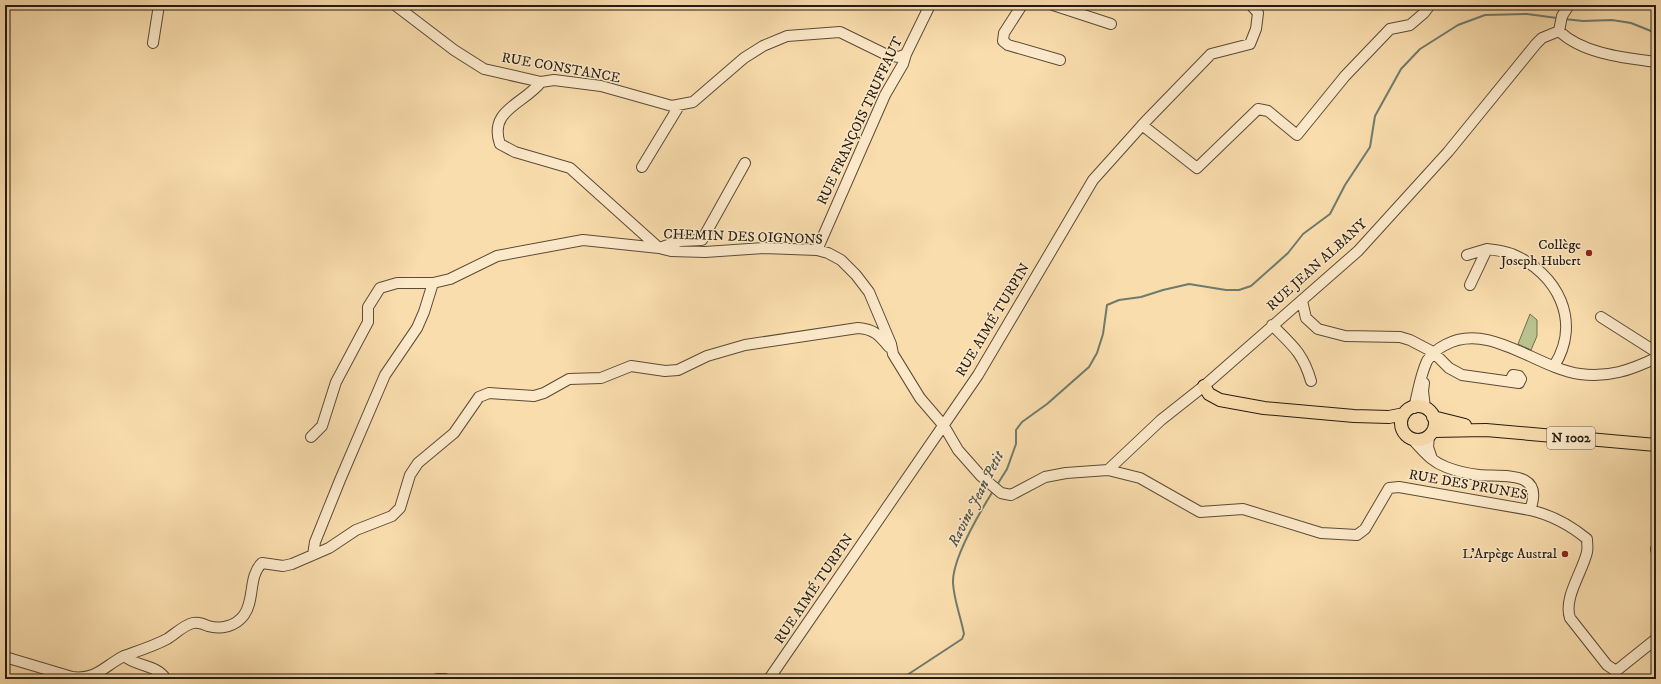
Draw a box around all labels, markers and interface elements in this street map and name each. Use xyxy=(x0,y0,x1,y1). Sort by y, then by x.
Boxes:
street label: RUE FRANÇOIS TRUFFAUT xyxy=(813,34,907,208)
street label: RUE CONSTANCE xyxy=(500,49,622,87)
street label: RUE JEAN ALBANY xyxy=(1263,215,1371,315)
street label: CHEMIN DES OIGNONS xyxy=(663,225,823,249)
place label: Collège Joseph Hubert xyxy=(1499,236,1582,270)
marker: Collège Joseph Hubert xyxy=(1584,248,1594,258)
street label: RUE AIMÉ TURPIN xyxy=(952,259,1034,380)
road number: N 1002 xyxy=(1547,427,1595,449)
water label: Ravine Jean Petit xyxy=(943,447,1009,551)
street label: RUE DES PRUNES xyxy=(1407,466,1529,504)
street label: RUE AIMÉ TURPIN xyxy=(770,530,858,648)
place label: L'Arpège Austral xyxy=(1462,545,1558,563)
marker: L'Arpège Austral xyxy=(1560,549,1570,559)

